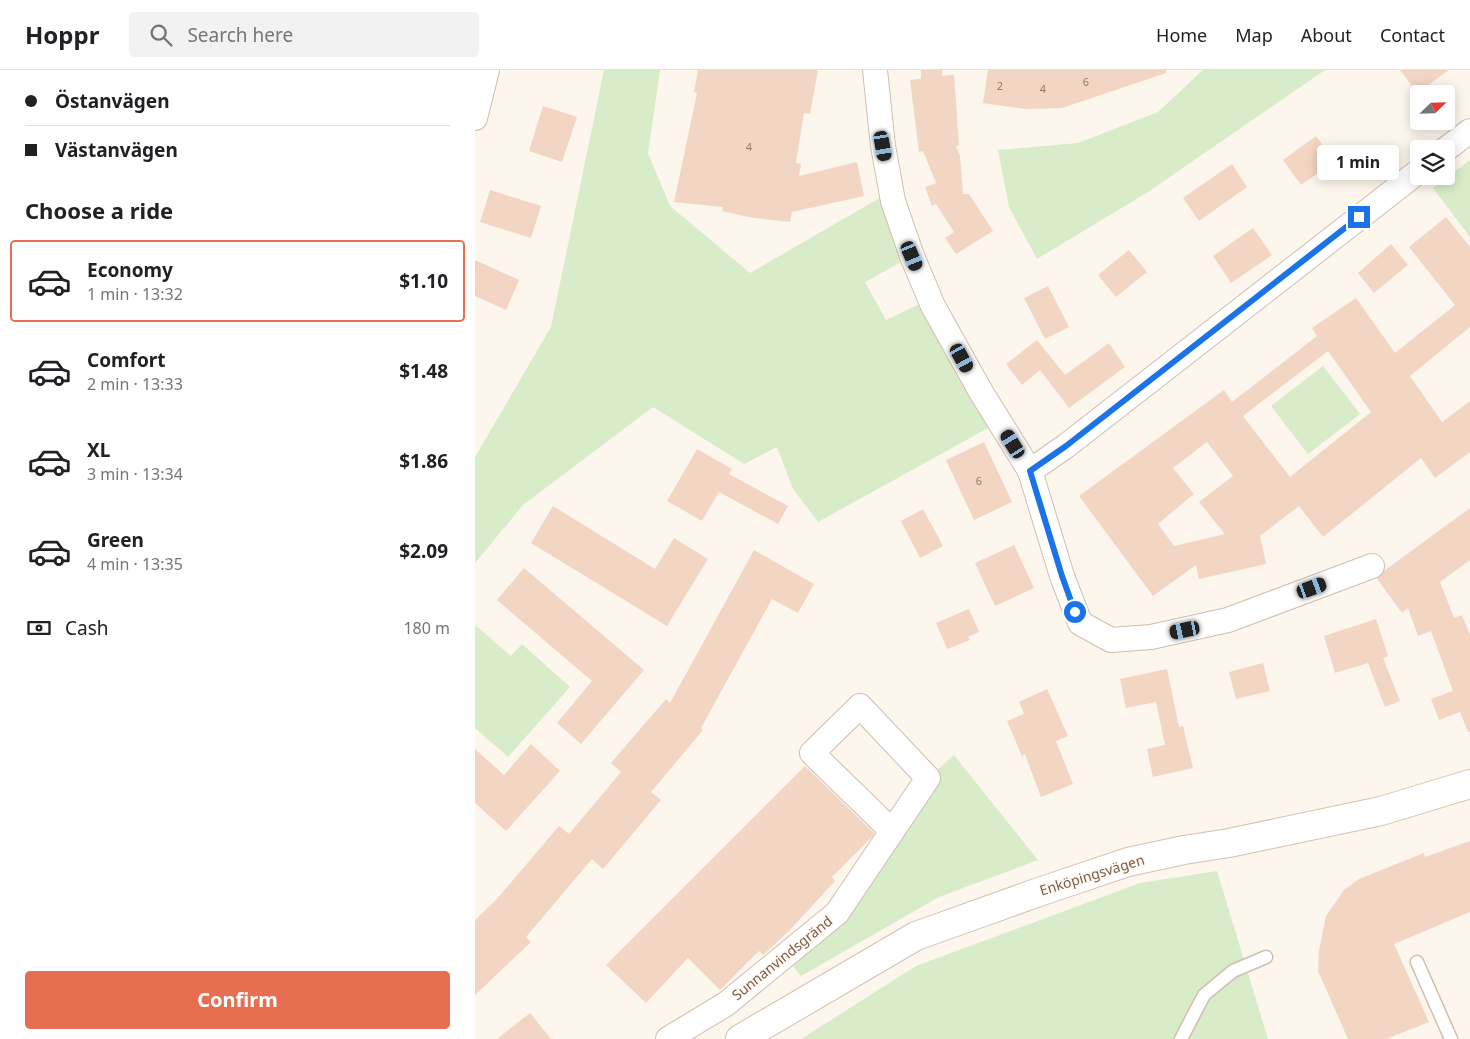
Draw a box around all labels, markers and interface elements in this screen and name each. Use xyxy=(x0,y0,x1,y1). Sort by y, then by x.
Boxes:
search box xyxy=(129,12,479,57)
text: Hoppr xyxy=(25,18,99,51)
icon: search xyxy=(147,21,175,49)
text: Search here xyxy=(187,22,293,48)
text: Home xyxy=(1156,23,1207,47)
text: Map xyxy=(1235,23,1273,47)
text: About xyxy=(1301,23,1352,47)
text: Contact xyxy=(1380,23,1445,47)
house number: 6 xyxy=(1083,74,1089,89)
house number: 2 xyxy=(997,78,1003,93)
house number: 4 xyxy=(1040,81,1047,96)
north arrow xyxy=(1410,85,1455,130)
map controls xyxy=(1410,85,1455,185)
text: Östanvägen xyxy=(55,88,169,114)
car xyxy=(873,130,892,162)
text: Västanvägen xyxy=(55,137,178,163)
house number: 4 xyxy=(746,139,753,154)
button: layers xyxy=(1410,140,1455,185)
callout: 1 min xyxy=(1318,144,1400,180)
text: 1 min xyxy=(1336,151,1380,173)
text: Choose a ride xyxy=(25,195,173,225)
route end xyxy=(1348,206,1370,228)
car xyxy=(899,239,924,273)
text: Economy xyxy=(87,257,173,283)
icon: car xyxy=(27,259,72,304)
text: $1.10 xyxy=(399,268,448,294)
text: 1 min · 13:32 xyxy=(87,283,183,305)
car xyxy=(948,341,975,375)
text: Comfort xyxy=(87,347,166,373)
icon: car xyxy=(27,349,72,394)
text: $1.48 xyxy=(399,358,448,384)
text: 2 min · 13:33 xyxy=(87,373,183,395)
car xyxy=(998,427,1027,461)
text: XL xyxy=(87,437,110,463)
icon: car xyxy=(27,439,72,484)
text: $1.86 xyxy=(399,448,448,474)
text: 3 min · 13:34 xyxy=(87,463,183,485)
house number: 6 xyxy=(976,473,982,488)
text: Green xyxy=(87,527,144,553)
icon: car xyxy=(27,529,72,574)
text: $2.09 xyxy=(399,538,448,564)
text: 4 min · 13:35 xyxy=(87,553,183,575)
car xyxy=(1295,576,1328,600)
route start xyxy=(1064,601,1086,623)
icon: cash xyxy=(25,614,53,642)
text: Cash xyxy=(65,615,109,641)
text: 180 m xyxy=(403,617,450,639)
car xyxy=(1168,620,1201,640)
street label: Enköpingsvägen xyxy=(1037,850,1147,899)
street label: Sunnanvindsgränd xyxy=(727,911,836,1004)
button: Confirm xyxy=(25,971,450,1029)

